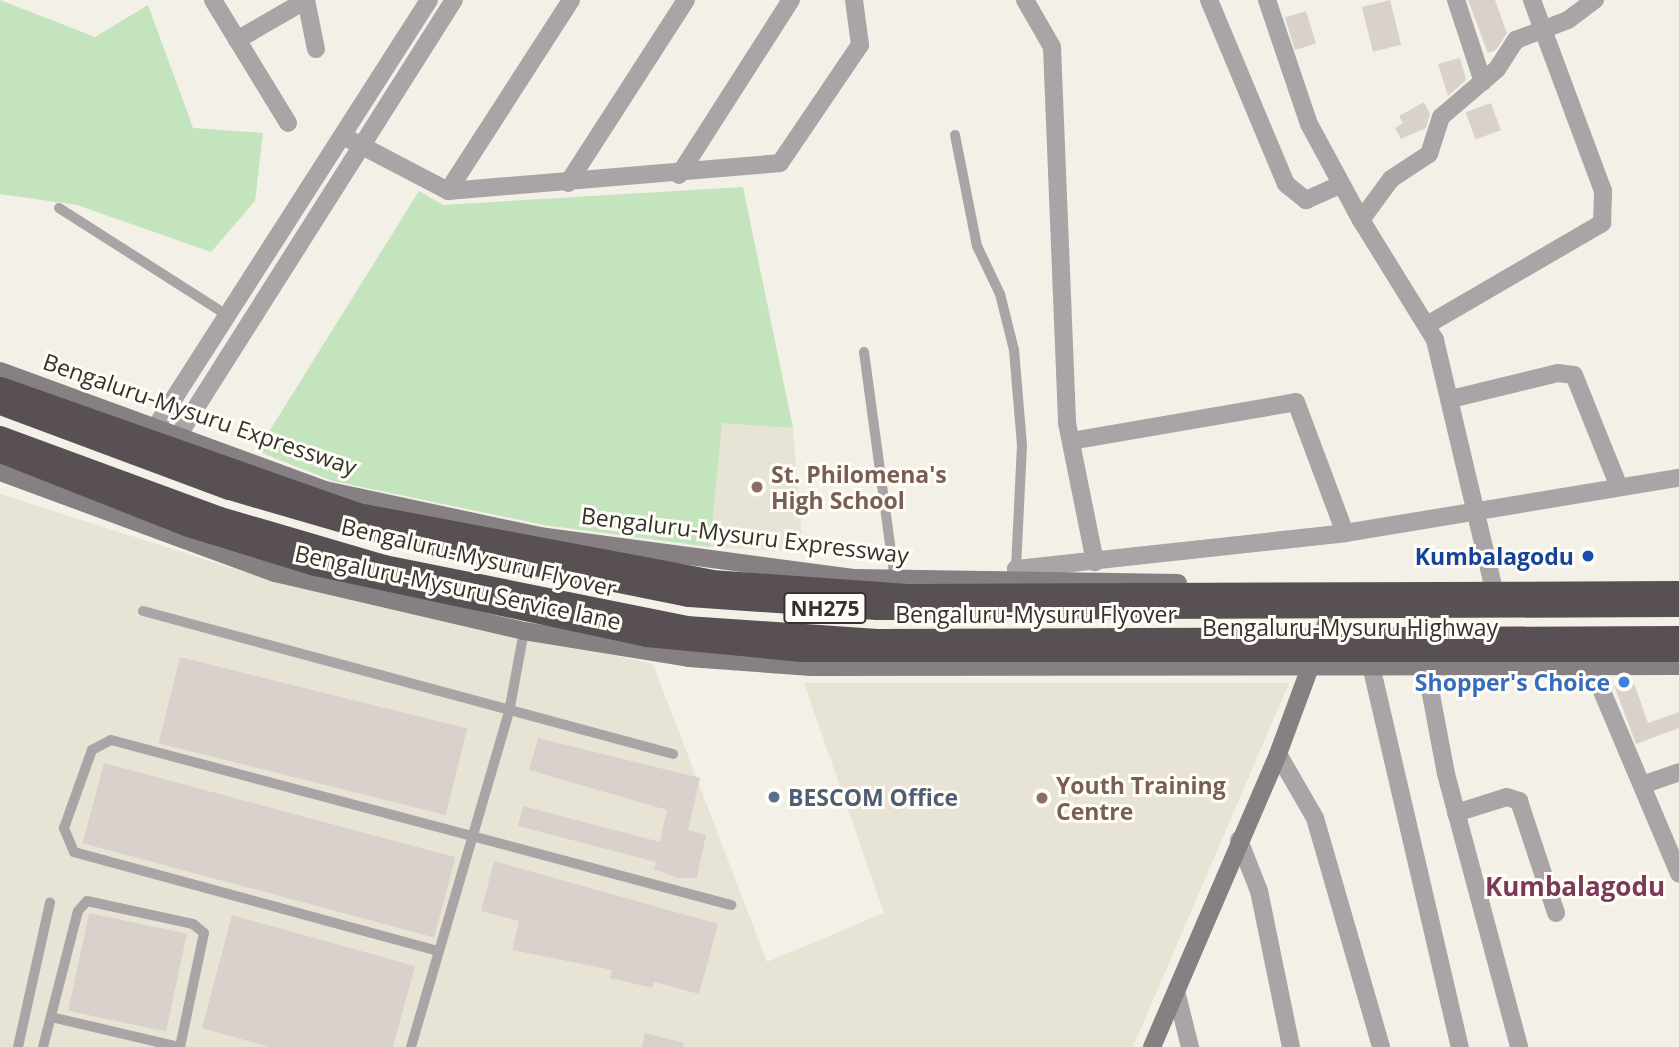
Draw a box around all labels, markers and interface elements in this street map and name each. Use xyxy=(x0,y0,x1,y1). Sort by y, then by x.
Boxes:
street label: Bengaluru-Mysuru Expressway xyxy=(40,347,360,481)
place label: St. Philomena's High School xyxy=(771,460,947,514)
marker: St. Philomena's High School xyxy=(749,479,765,495)
street label: Bengaluru-Mysuru Expressway xyxy=(580,501,910,569)
street label: Bengaluru-Mysuru Flyover xyxy=(339,512,619,602)
street label: Bengaluru-Mysuru Service lane xyxy=(293,539,623,635)
place label: Kumbalagodu xyxy=(1415,542,1574,570)
marker: Kumbalagodu xyxy=(1580,548,1596,564)
road number: NH275 xyxy=(783,590,867,626)
street label: Bengaluru-Mysuru Flyover xyxy=(895,600,1177,628)
street label: Bengaluru-Mysuru Highway xyxy=(1202,613,1498,641)
place label: Shopper's Choice xyxy=(1415,668,1610,696)
marker: Shopper's Choice xyxy=(1616,674,1632,690)
place label: Youth Training Centre xyxy=(1056,771,1226,825)
place label: BESCOM Office xyxy=(788,783,958,811)
marker: BESCOM Office xyxy=(766,789,782,805)
marker: Youth Training Centre xyxy=(1034,790,1050,806)
district label: Kumbalagodu xyxy=(1485,871,1665,903)

